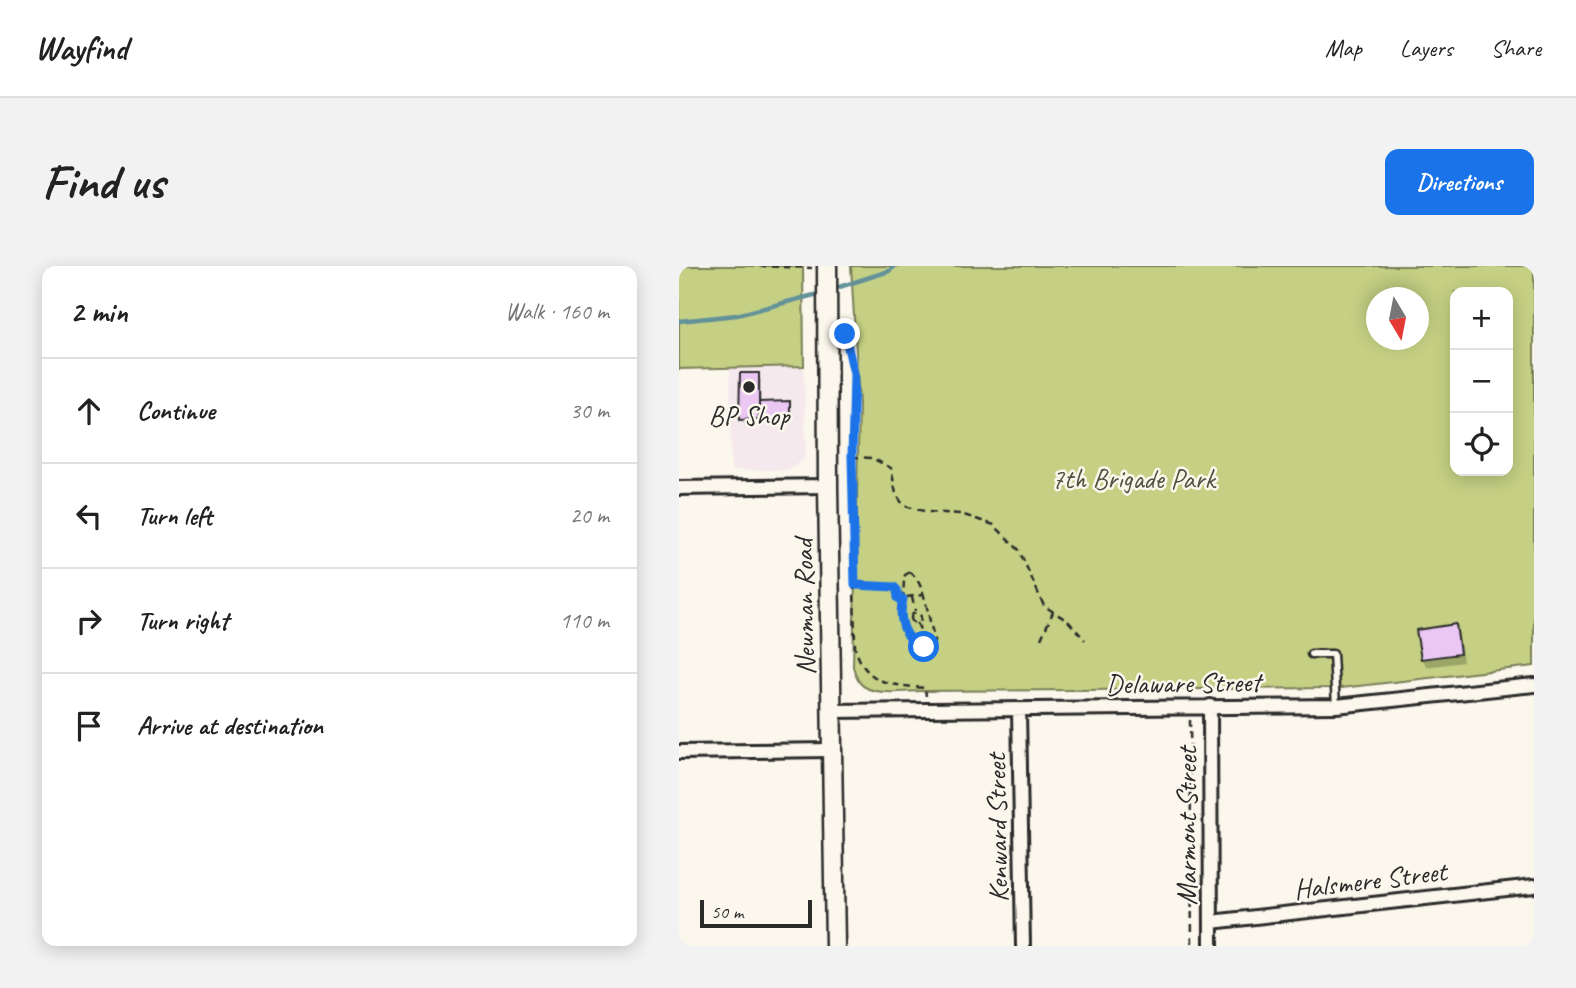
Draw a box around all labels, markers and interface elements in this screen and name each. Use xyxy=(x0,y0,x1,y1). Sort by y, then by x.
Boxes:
text: Wayfind xyxy=(35,27,128,69)
text: Map xyxy=(1325,33,1362,63)
text: Layers xyxy=(1400,33,1453,63)
text: Share xyxy=(1491,33,1541,63)
button: Directions xyxy=(1385,149,1534,215)
text: Find us xyxy=(42,151,164,213)
north arrow xyxy=(1366,287,1429,350)
map controls xyxy=(1450,287,1513,476)
button: + xyxy=(1450,287,1513,350)
text: 2 min xyxy=(70,293,127,331)
text: Walk · 160 m xyxy=(505,297,609,326)
route end xyxy=(829,318,860,349)
button: − xyxy=(1450,350,1513,413)
marker: BP Shop xyxy=(741,379,757,395)
icon: ahead xyxy=(70,392,108,430)
text: Continue xyxy=(137,394,215,427)
text: 30 m xyxy=(570,396,609,425)
place label: BP Shop xyxy=(709,398,791,433)
button: locate xyxy=(1450,413,1513,476)
park label: 7th Brigade Park xyxy=(1051,461,1218,496)
icon: left xyxy=(70,497,108,535)
text: Turn left xyxy=(137,499,212,532)
text: 20 m xyxy=(570,501,609,530)
street label: Newman Road xyxy=(785,535,823,675)
icon: right xyxy=(70,602,108,640)
text: Turn right xyxy=(137,604,228,637)
text: 110 m xyxy=(560,606,609,635)
route start xyxy=(908,631,939,662)
street label: Delaware Street xyxy=(1105,664,1264,702)
icon: arrive xyxy=(70,707,108,745)
text: Arrive at destination xyxy=(137,709,323,742)
street label: Marmont Street xyxy=(1169,744,1204,905)
street label: Kenward Street xyxy=(978,751,1016,903)
street label: Halsmere Street xyxy=(1292,853,1451,907)
scale bar xyxy=(700,897,812,929)
text: 50 m xyxy=(711,900,743,924)

